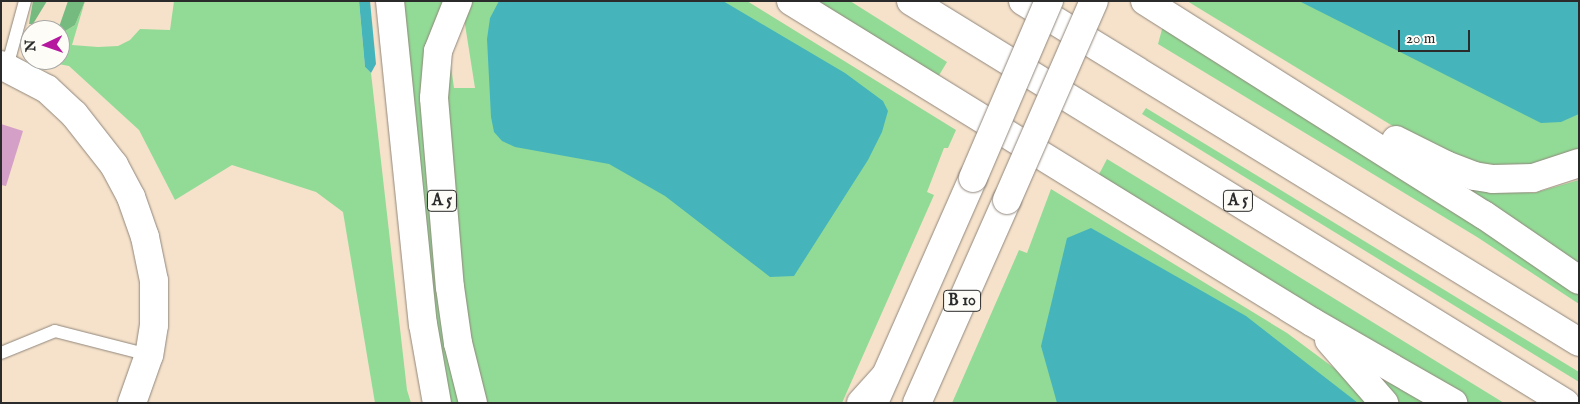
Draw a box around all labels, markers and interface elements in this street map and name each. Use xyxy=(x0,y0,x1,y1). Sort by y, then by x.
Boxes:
north arrow xyxy=(20,20,70,70)
scale bar xyxy=(1400,20,1472,52)
text: 20 m xyxy=(1406,29,1435,48)
text: N xyxy=(22,39,40,52)
road number: A 5 xyxy=(426,188,458,215)
road number: A 5 xyxy=(1222,188,1254,215)
road number: B 10 xyxy=(942,288,982,314)

